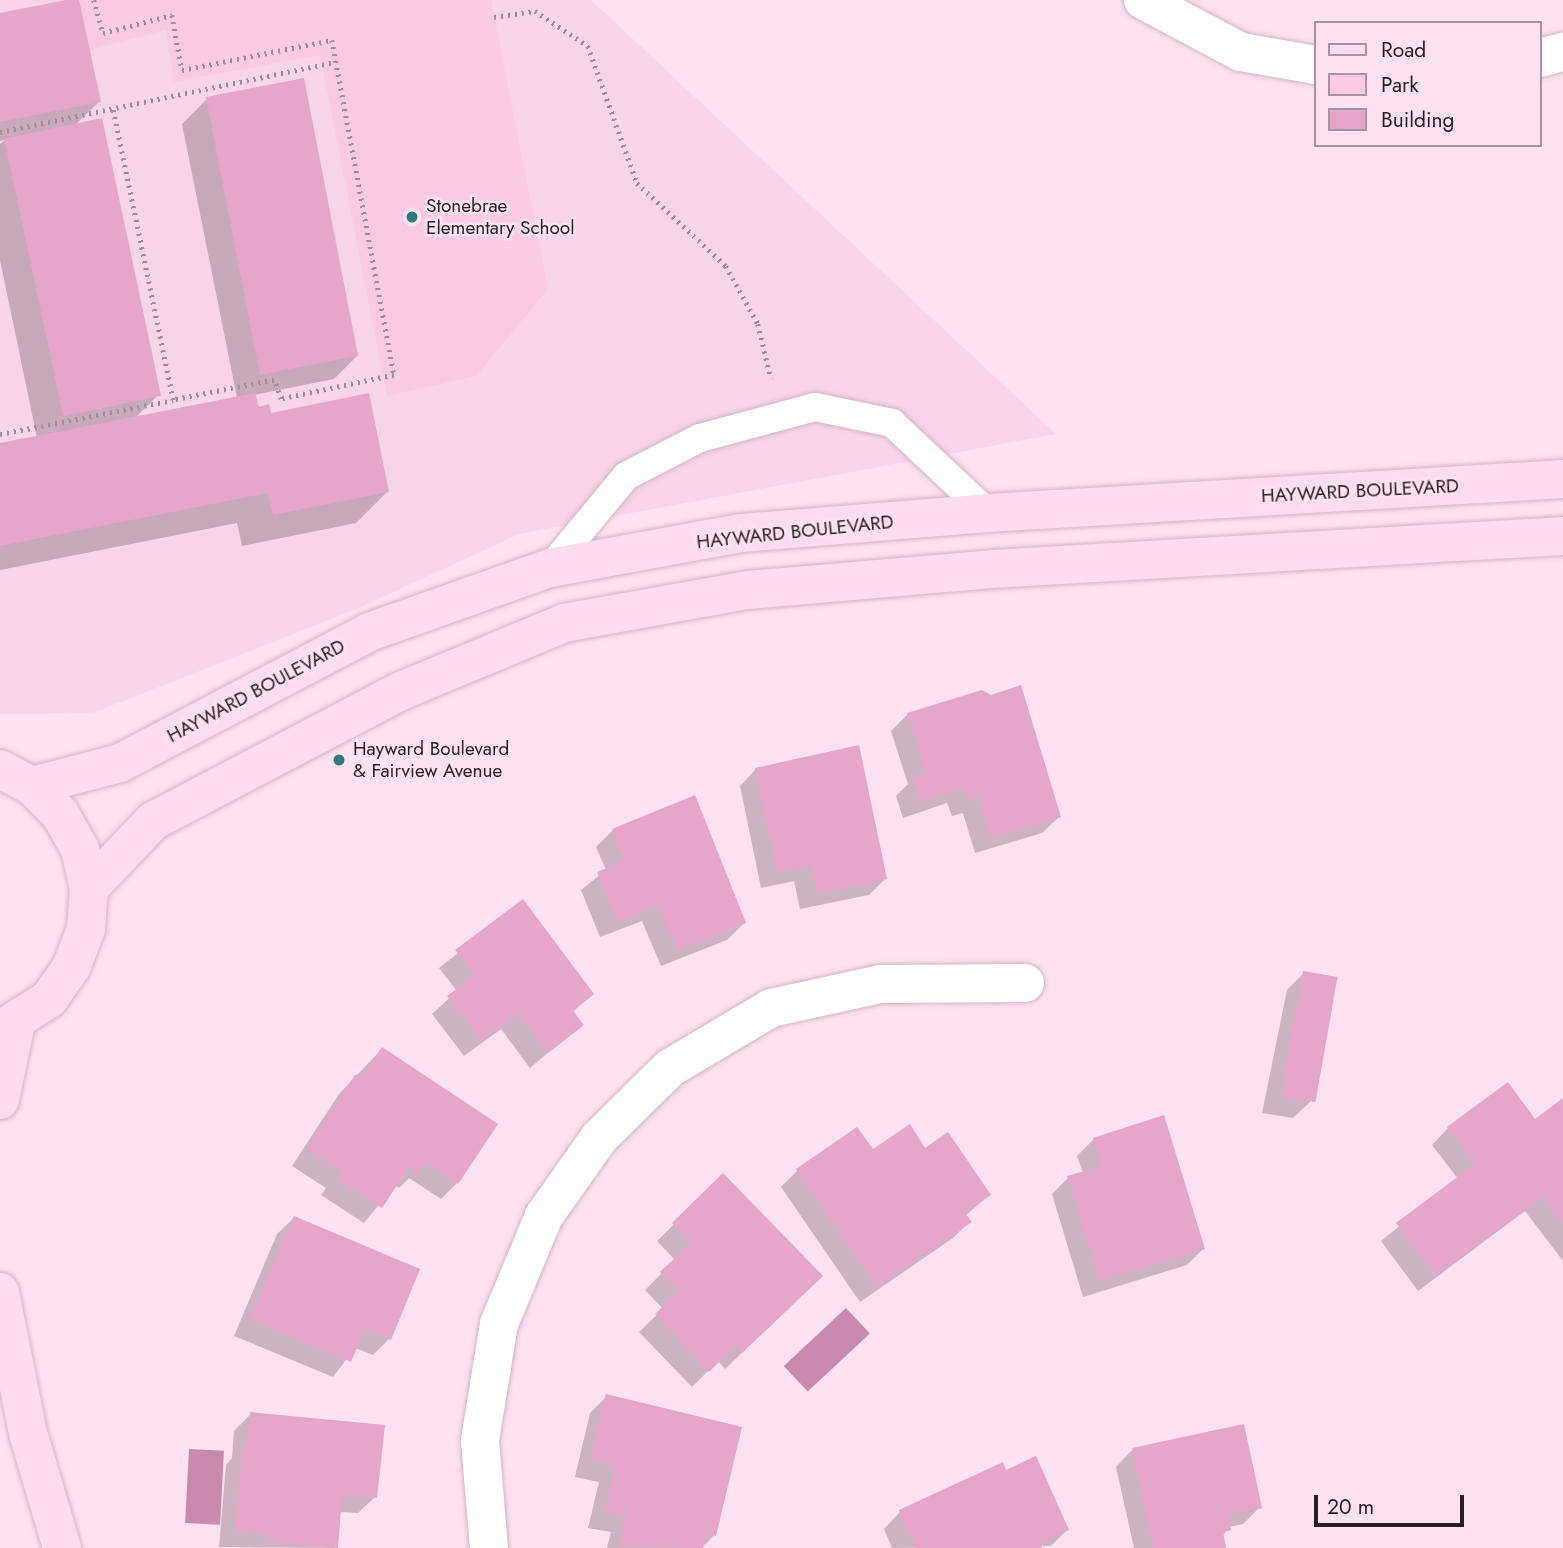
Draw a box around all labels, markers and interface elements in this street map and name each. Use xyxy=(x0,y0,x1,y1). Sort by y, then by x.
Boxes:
legend xyxy=(1314,21,1542,147)
text: Road xyxy=(1381,35,1426,65)
text: Park xyxy=(1381,70,1418,100)
text: Building xyxy=(1381,105,1454,135)
place label: Stonebrae Elementary School xyxy=(426,195,575,239)
marker: Stonebrae Elementary School xyxy=(404,209,420,225)
street label: HAYWARD BOULEVARD xyxy=(1261,474,1459,508)
street label: HAYWARD BOULEVARD xyxy=(695,510,895,554)
street label: HAYWARD BOULEVARD xyxy=(163,634,349,748)
place label: Hayward Boulevard & Fairview Avenue xyxy=(353,738,509,782)
marker: Hayward Boulevard & Fairview Avenue xyxy=(331,752,347,768)
scale bar xyxy=(1318,1482,1468,1526)
text: 20 m xyxy=(1327,1492,1374,1522)

